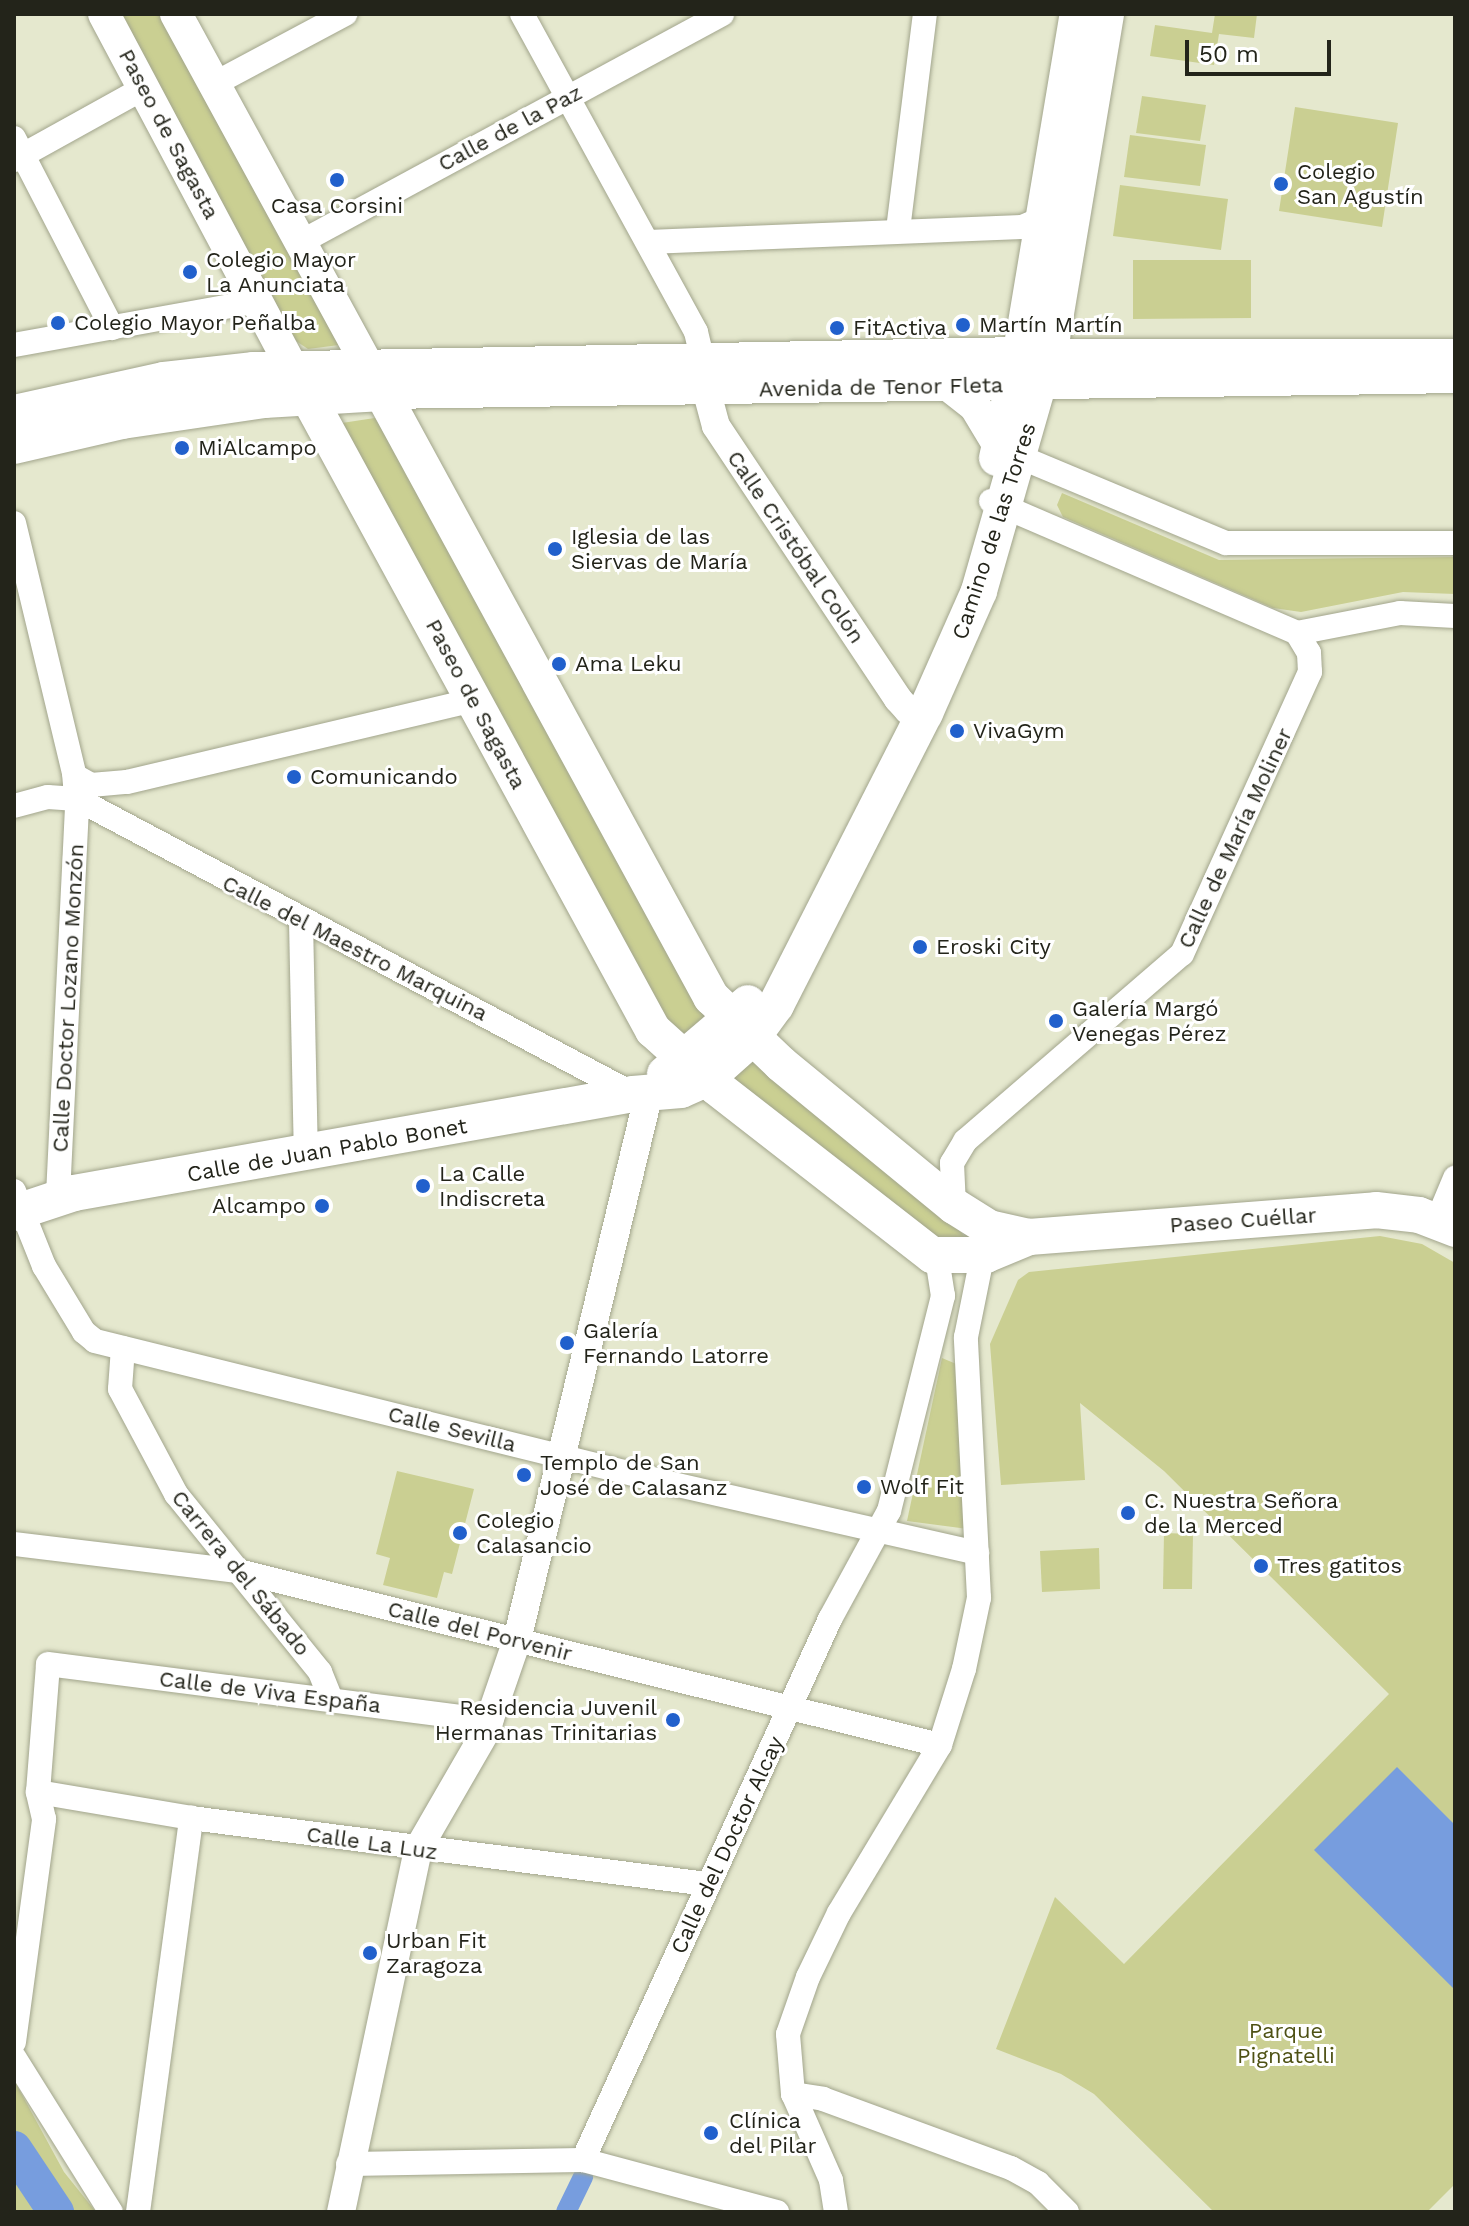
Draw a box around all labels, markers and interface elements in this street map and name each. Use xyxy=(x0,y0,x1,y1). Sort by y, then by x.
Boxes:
scale bar xyxy=(1189,24,1335,74)
text: 50 m xyxy=(1199,40,1259,68)
street label: Paseo de Sagasta xyxy=(113,45,225,223)
street label: Calle de la Paz xyxy=(433,79,587,177)
place label: Colegio San Agustín xyxy=(1297,158,1425,210)
marker: Casa Corsini xyxy=(328,171,346,189)
marker: Colegio San Agustín xyxy=(1272,175,1290,193)
place label: Casa Corsini xyxy=(271,193,403,219)
place label: Colegio Mayor La Anunciata xyxy=(206,246,356,298)
marker: Colegio Mayor La Anunciata xyxy=(181,263,199,281)
place label: Colegio Mayor Peñalba xyxy=(74,310,316,336)
place label: Martín Martín xyxy=(979,312,1123,338)
marker: Colegio Mayor Peñalba xyxy=(49,314,67,332)
place label: FitActiva xyxy=(853,315,947,341)
marker: Martín Martín xyxy=(954,316,972,334)
marker: FitActiva xyxy=(828,319,846,337)
street label: Avenida de Tenor Fleta xyxy=(758,372,1004,402)
street label: Camino de las Torres xyxy=(946,419,1042,643)
place label: MiAlcampo xyxy=(198,435,317,461)
marker: MiAlcampo xyxy=(173,439,191,457)
street label: Calle Cristóbal Colón xyxy=(721,445,871,649)
place label: Iglesia de las Siervas de María xyxy=(571,523,748,574)
marker: Iglesia de las Siervas de María xyxy=(546,540,564,558)
street label: Paseo de Sagasta xyxy=(420,615,532,793)
place label: Ama Leku xyxy=(575,651,682,677)
marker: Ama Leku xyxy=(550,655,568,673)
place label: VivaGym xyxy=(973,718,1065,744)
marker: VivaGym xyxy=(948,722,966,740)
street label: Calle de María Moliner xyxy=(1172,723,1298,953)
place label: Comunicando xyxy=(310,764,458,790)
marker: Comunicando xyxy=(285,768,303,786)
street label: Calle Doctor Lozano Monzón xyxy=(47,843,89,1153)
street label: Calle del Maestro Marquina xyxy=(218,869,492,1027)
place label: Eroski City xyxy=(936,934,1051,960)
marker: Eroski City xyxy=(911,938,929,956)
place label: Galería Margó Venegas Pérez xyxy=(1072,995,1226,1046)
marker: Galería Margó Venegas Pérez xyxy=(1047,1012,1065,1030)
street label: Calle de Juan Pablo Bonet xyxy=(185,1112,469,1188)
place label: La Calle Indiscreta xyxy=(439,1160,545,1212)
marker: La Calle Indiscreta xyxy=(414,1177,432,1195)
place label: Alcampo xyxy=(212,1193,306,1219)
marker: Alcampo xyxy=(313,1197,331,1215)
street label: Paseo Cuéllar xyxy=(1169,1202,1317,1238)
place label: Galería Fernando Latorre xyxy=(583,1317,769,1368)
marker: Galería Fernando Latorre xyxy=(558,1334,576,1352)
street label: Calle Sevilla xyxy=(385,1400,519,1458)
place label: Templo de San José de Calasanz xyxy=(540,1449,727,1500)
marker: Templo de San José de Calasanz xyxy=(515,1466,533,1484)
place label: Wolf Fit xyxy=(880,1474,965,1500)
marker: Wolf Fit xyxy=(855,1478,873,1496)
street label: Carrera del Sábado xyxy=(166,1484,316,1662)
place label: C. Nuestra Señora de la Merced xyxy=(1144,1487,1339,1538)
marker: C. Nuestra Señora de la Merced xyxy=(1119,1504,1137,1522)
place label: Colegio Calasancio xyxy=(476,1507,592,1558)
marker: Colegio Calasancio xyxy=(451,1524,469,1542)
place label: Tres gatitos xyxy=(1277,1553,1402,1579)
marker: Tres gatitos xyxy=(1252,1557,1270,1575)
street label: Calle del Porvenir xyxy=(385,1595,575,1667)
street label: Calle de Viva España xyxy=(157,1665,383,1719)
place label: Residencia Juvenil Hermanas Trinitarias xyxy=(434,1694,657,1746)
marker: Residencia Juvenil Hermanas Trinitarias xyxy=(664,1711,682,1729)
street label: Calle del Doctor Alcay xyxy=(665,1731,789,1959)
street label: Calle La Luz xyxy=(305,1821,439,1865)
place label: Urban Fit Zaragoza xyxy=(386,1927,486,1978)
marker: Urban Fit Zaragoza xyxy=(361,1944,379,1962)
park label: Parque Pignatelli xyxy=(1237,2017,1335,2068)
place label: Clínica del Pilar xyxy=(729,2107,817,2158)
marker: Clínica del Pilar xyxy=(700,2122,722,2144)

